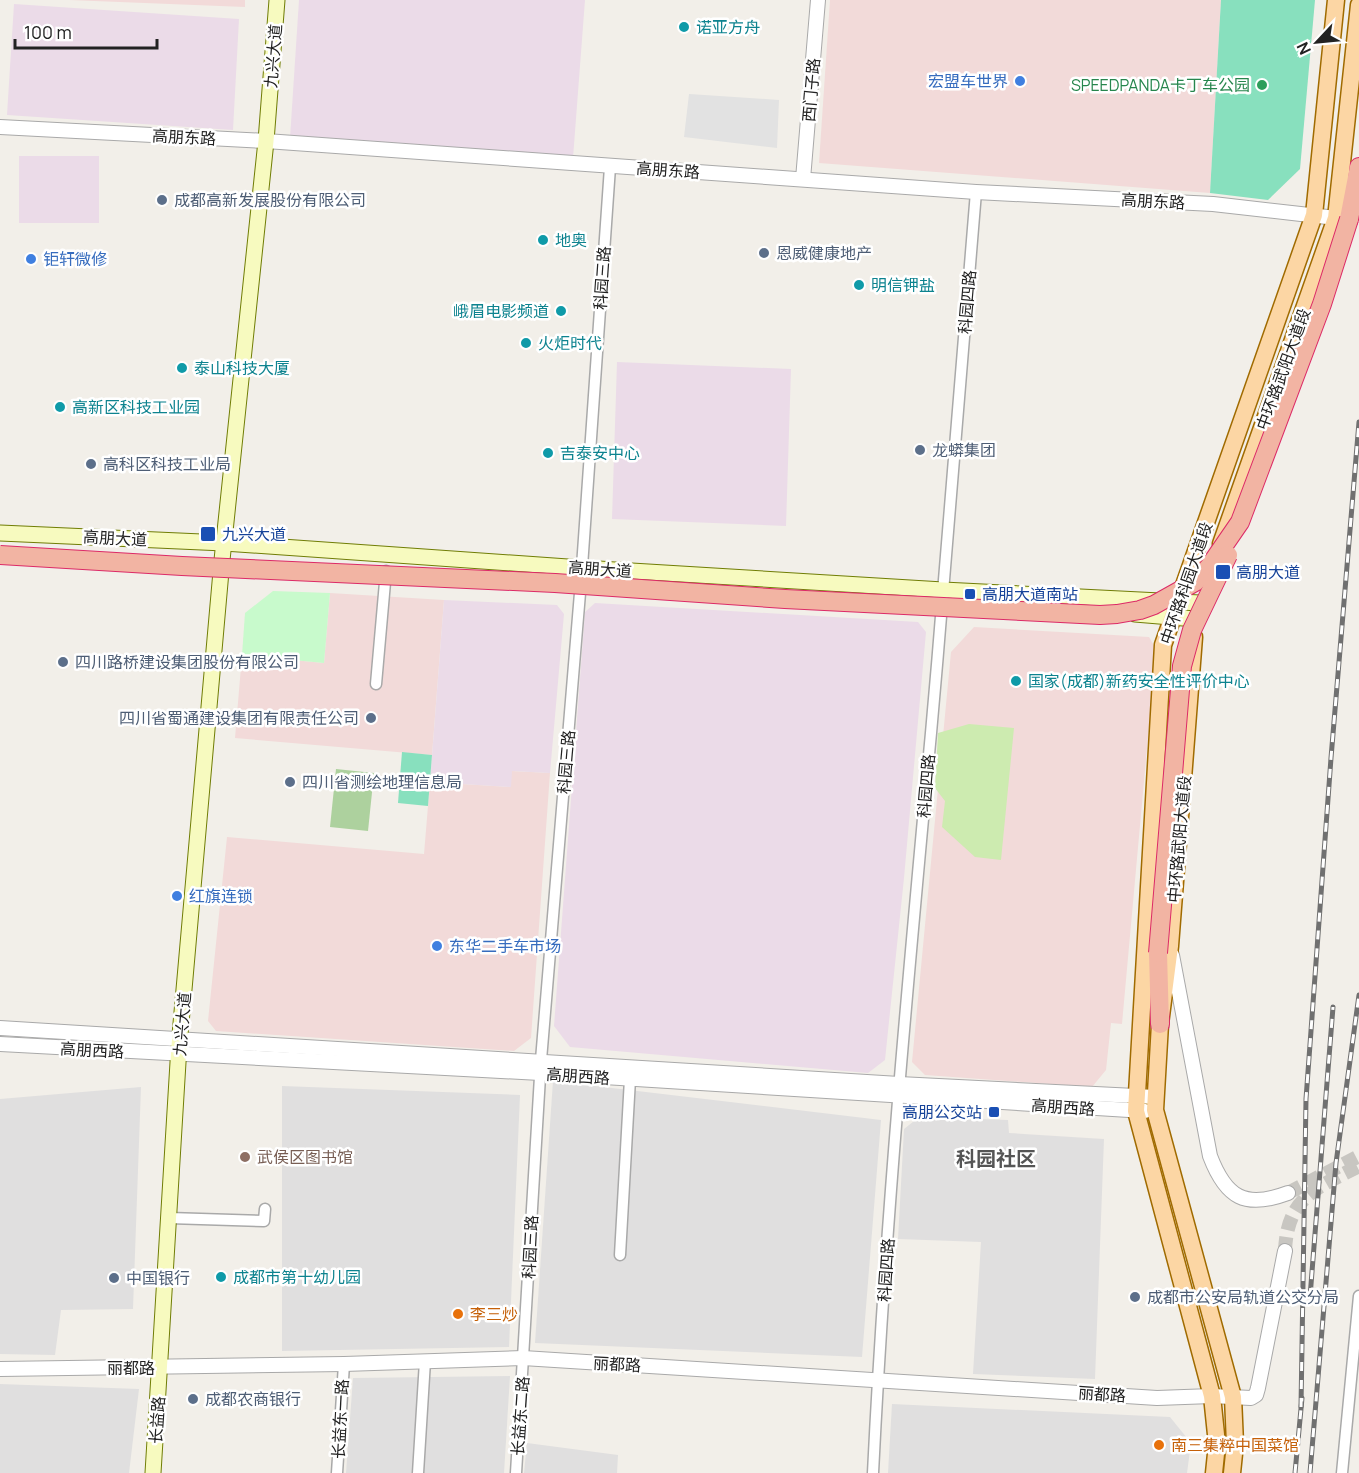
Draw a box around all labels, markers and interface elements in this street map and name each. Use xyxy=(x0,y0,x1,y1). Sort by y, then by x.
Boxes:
scale bar xyxy=(15,12,158,50)
north arrow xyxy=(1287,12,1347,72)
place label: 诺亚方舟 xyxy=(696,16,760,38)
text: 100 m xyxy=(24,20,72,44)
marker: 诺亚方舟 xyxy=(677,20,691,34)
street label: 九兴大道 xyxy=(259,23,287,89)
text: N xyxy=(1291,39,1316,59)
street label: 西门子路 xyxy=(797,57,825,123)
place label: 宏盟车世界 xyxy=(928,70,1008,92)
marker: 宏盟车世界 xyxy=(1013,74,1027,88)
place label: SPEEDPANDA卡丁车公园 xyxy=(1071,74,1250,96)
marker: SPEEDPANDA卡丁车公园 xyxy=(1255,78,1269,92)
street label: 高朋东路 xyxy=(151,124,217,150)
street label: 高朋东路 xyxy=(635,157,701,183)
street label: 高朋东路 xyxy=(1120,188,1186,214)
place label: 成都高新发展股份有限公司 xyxy=(174,189,366,211)
marker: 成都高新发展股份有限公司 xyxy=(155,193,169,207)
place label: 地奥 xyxy=(555,229,587,251)
marker: 地奥 xyxy=(536,233,550,247)
place label: 恩威健康地产 xyxy=(776,242,872,264)
street label: 科园三路 xyxy=(589,245,615,311)
marker: 恩威健康地产 xyxy=(757,246,771,260)
place label: 钜轩微修 xyxy=(43,248,107,270)
marker: 钜轩微修 xyxy=(24,252,38,266)
street label: 科园四路 xyxy=(953,269,981,335)
place label: 明信钾盐 xyxy=(871,274,935,296)
marker: 明信钾盐 xyxy=(852,278,866,292)
place label: 峨眉电影频道 xyxy=(453,300,549,322)
marker: 峨眉电影频道 xyxy=(554,304,568,318)
street label: 中环路武阳大道段 xyxy=(1251,305,1315,433)
place label: 火炬时代 xyxy=(538,332,602,354)
marker: 火炬时代 xyxy=(519,336,533,350)
place label: 泰山科技大厦 xyxy=(194,357,290,379)
marker: 泰山科技大厦 xyxy=(175,361,189,375)
place label: 高新区科技工业园 xyxy=(72,396,200,418)
marker: 高新区科技工业园 xyxy=(53,400,67,414)
place label: 龙蟒集团 xyxy=(932,439,996,461)
place label: 吉泰安中心 xyxy=(560,442,640,464)
marker: 龙蟒集团 xyxy=(913,443,927,457)
marker: 吉泰安中心 xyxy=(541,446,555,460)
place label: 高科区科技工业局 xyxy=(103,453,231,475)
marker: 高科区科技工业局 xyxy=(84,457,98,471)
street label: 中环路科园大道段 xyxy=(1155,519,1217,647)
place label: 九兴大道 xyxy=(222,523,286,545)
street label: 高朋大道 xyxy=(82,525,148,551)
marker: 九兴大道 xyxy=(199,525,217,543)
street label: 高朋大道 xyxy=(567,556,633,582)
place label: 高朋大道 xyxy=(1236,561,1300,583)
marker: 高朋大道 xyxy=(1214,563,1232,581)
place label: 高朋大道南站 xyxy=(982,583,1078,605)
marker: 高朋大道南站 xyxy=(963,587,977,601)
place label: 四川路桥建设集团股份有限公司 xyxy=(75,651,299,673)
marker: 四川路桥建设集团股份有限公司 xyxy=(56,655,70,669)
place label: 国家(成都)新药安全性评价中心 xyxy=(1028,670,1250,692)
marker: 国家(成都)新药安全性评价中心 xyxy=(1009,674,1023,688)
place label: 四川省蜀通建设集团有限责任公司 xyxy=(119,707,359,729)
marker: 四川省蜀通建设集团有限责任公司 xyxy=(364,711,378,725)
street label: 科园三路 xyxy=(552,729,580,795)
street label: 科园四路 xyxy=(912,753,940,819)
place label: 四川省测绘地理信息局 xyxy=(302,771,462,793)
street label: 中环路武阳大道段 xyxy=(1162,774,1196,904)
marker: 四川省测绘地理信息局 xyxy=(283,775,297,789)
place label: 红旗连锁 xyxy=(189,885,253,907)
marker: 红旗连锁 xyxy=(170,889,184,903)
place label: 东华二手车市场 xyxy=(449,935,561,957)
marker: 东华二手车市场 xyxy=(430,939,444,953)
street label: 九兴大道 xyxy=(168,991,196,1057)
street label: 高朋西路 xyxy=(59,1037,125,1063)
street label: 高朋西路 xyxy=(545,1063,611,1089)
street label: 高朋西路 xyxy=(1030,1094,1096,1120)
place label: 高朋公交站 xyxy=(902,1101,982,1123)
marker: 高朋公交站 xyxy=(987,1105,1001,1119)
district label: 科园社区 xyxy=(956,1145,1036,1172)
place label: 武侯区图书馆 xyxy=(257,1146,353,1168)
marker: 武侯区图书馆 xyxy=(238,1150,252,1164)
street label: 科园三路 xyxy=(517,1214,543,1280)
street label: 科园四路 xyxy=(873,1237,899,1303)
place label: 成都市第十幼儿园 xyxy=(233,1266,361,1288)
place label: 中国银行 xyxy=(126,1267,190,1289)
marker: 成都市第十幼儿园 xyxy=(214,1270,228,1284)
marker: 中国银行 xyxy=(107,1271,121,1285)
place label: 成都市公安局轨道公交分局 xyxy=(1147,1286,1339,1308)
marker: 成都市公安局轨道公交分局 xyxy=(1128,1290,1142,1304)
place label: 李三炒 xyxy=(470,1303,518,1325)
marker: 李三炒 xyxy=(451,1307,465,1321)
street label: 丽都路 xyxy=(592,1352,642,1376)
street label: 丽都路 xyxy=(107,1357,155,1379)
street label: 长益东二路 xyxy=(506,1375,534,1457)
street label: 长益东一路 xyxy=(327,1378,353,1460)
street label: 丽都路 xyxy=(1077,1381,1127,1407)
place label: 成都农商银行 xyxy=(205,1388,301,1410)
marker: 成都农商银行 xyxy=(186,1392,200,1406)
street label: 长益路 xyxy=(144,1395,170,1445)
place label: 南三集粹中国菜馆 xyxy=(1171,1434,1299,1456)
marker: 南三集粹中国菜馆 xyxy=(1152,1438,1166,1452)

